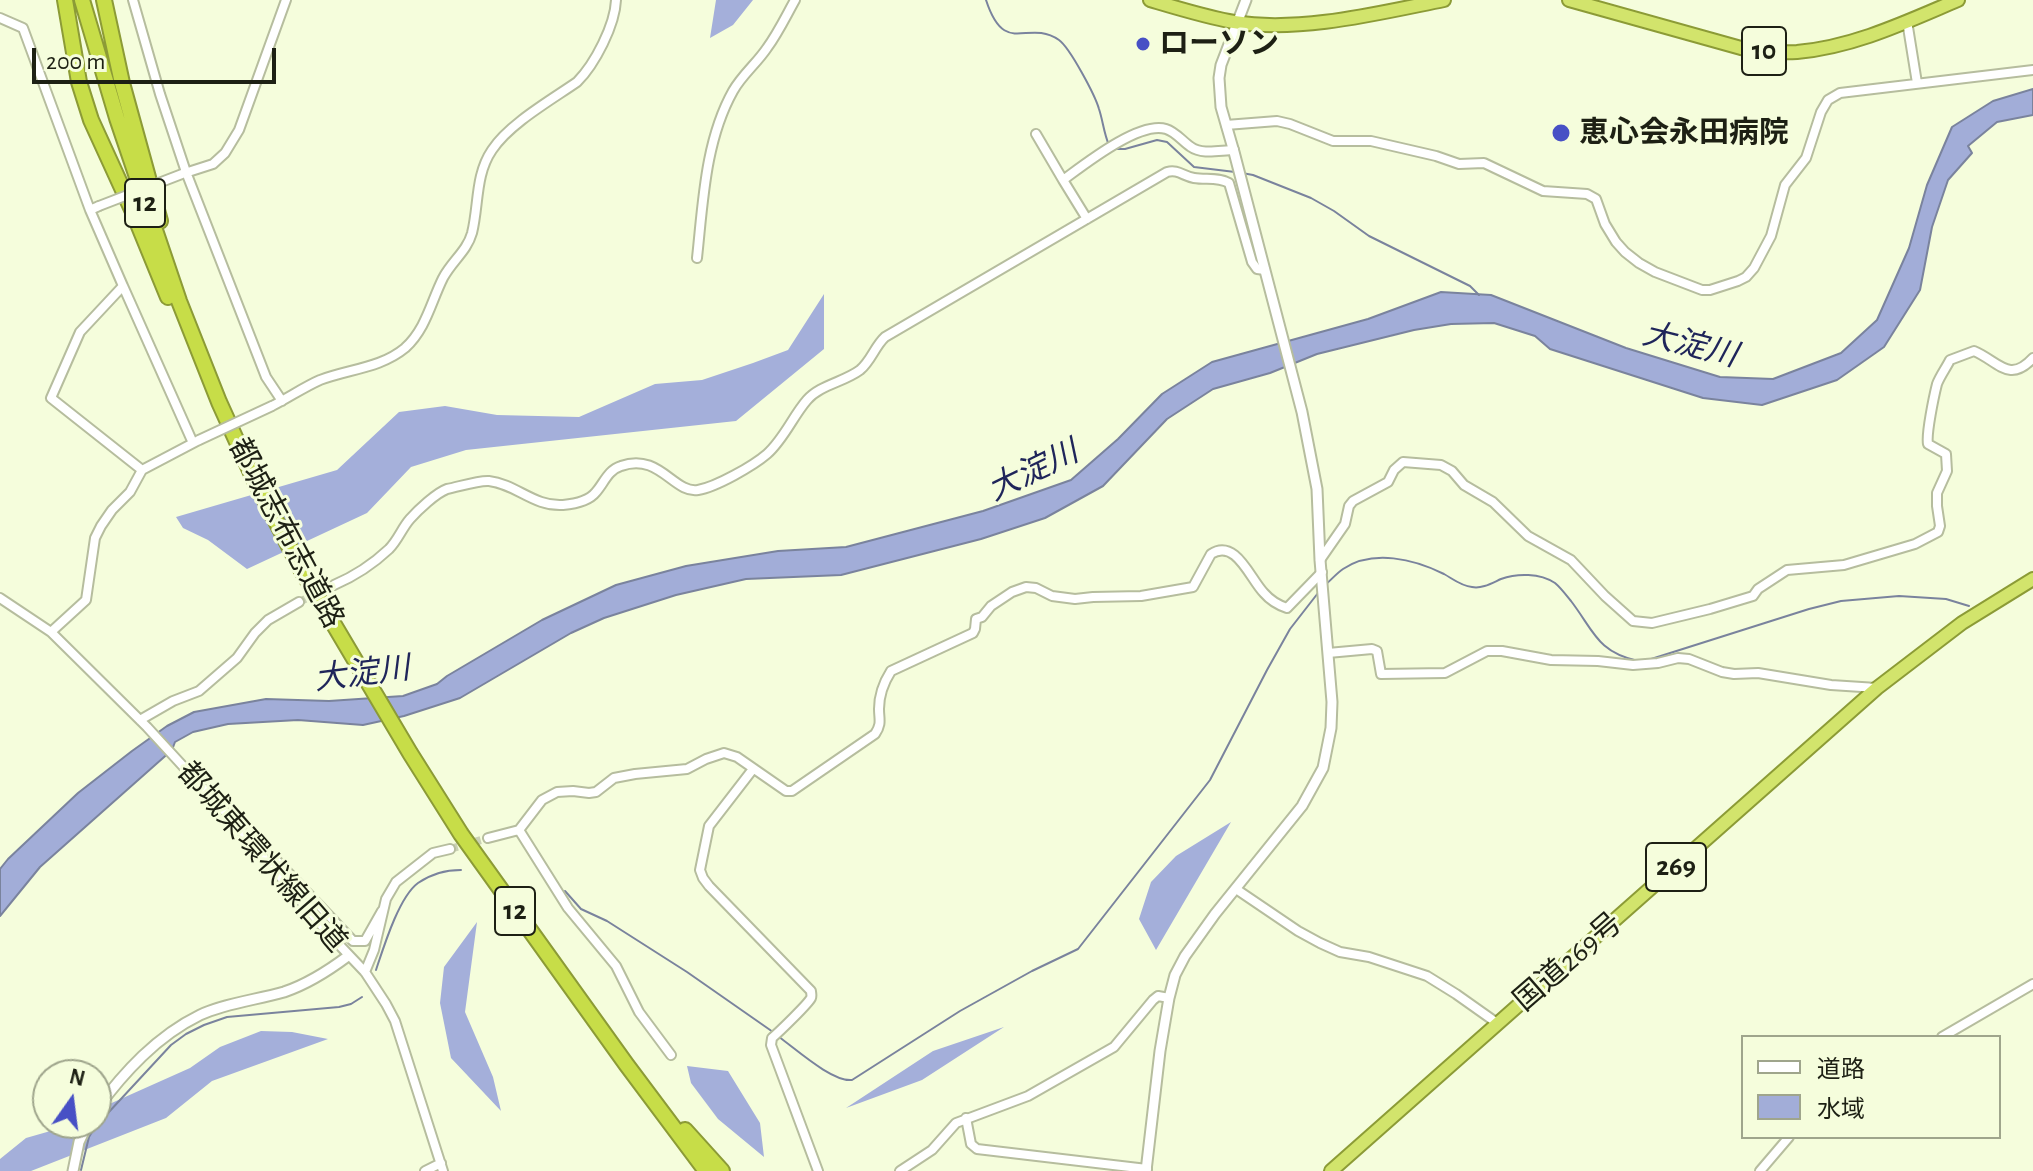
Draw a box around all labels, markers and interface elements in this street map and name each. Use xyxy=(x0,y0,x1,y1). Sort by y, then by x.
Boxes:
place label: ローソン xyxy=(1159,26,1279,62)
road number: 10 xyxy=(1742,27,1786,75)
scale bar xyxy=(36,32,280,82)
marker: ローソン xyxy=(1134,35,1152,53)
text: 200 m xyxy=(46,50,105,74)
place label: 恵心会永田病院 xyxy=(1579,115,1789,151)
marker: 恵心会永田病院 xyxy=(1550,122,1572,144)
road number: 12 xyxy=(125,179,165,227)
water label: 大淀川 xyxy=(1639,315,1741,375)
street label: 都城志布志道路 xyxy=(221,432,351,634)
water label: 大淀川 xyxy=(981,433,1085,509)
water label: 大淀川 xyxy=(312,649,412,699)
street label: 都城東環状線旧道 xyxy=(170,755,354,959)
road number: 269 xyxy=(1646,843,1706,891)
road number: 12 xyxy=(495,887,535,935)
street label: 国道269号 xyxy=(1506,905,1630,1019)
legend xyxy=(1741,1035,2001,1139)
text: 道路 xyxy=(1817,1058,1865,1082)
north arrow xyxy=(32,1059,112,1139)
text: N xyxy=(67,1065,87,1090)
text: 水域 xyxy=(1817,1098,1865,1122)

